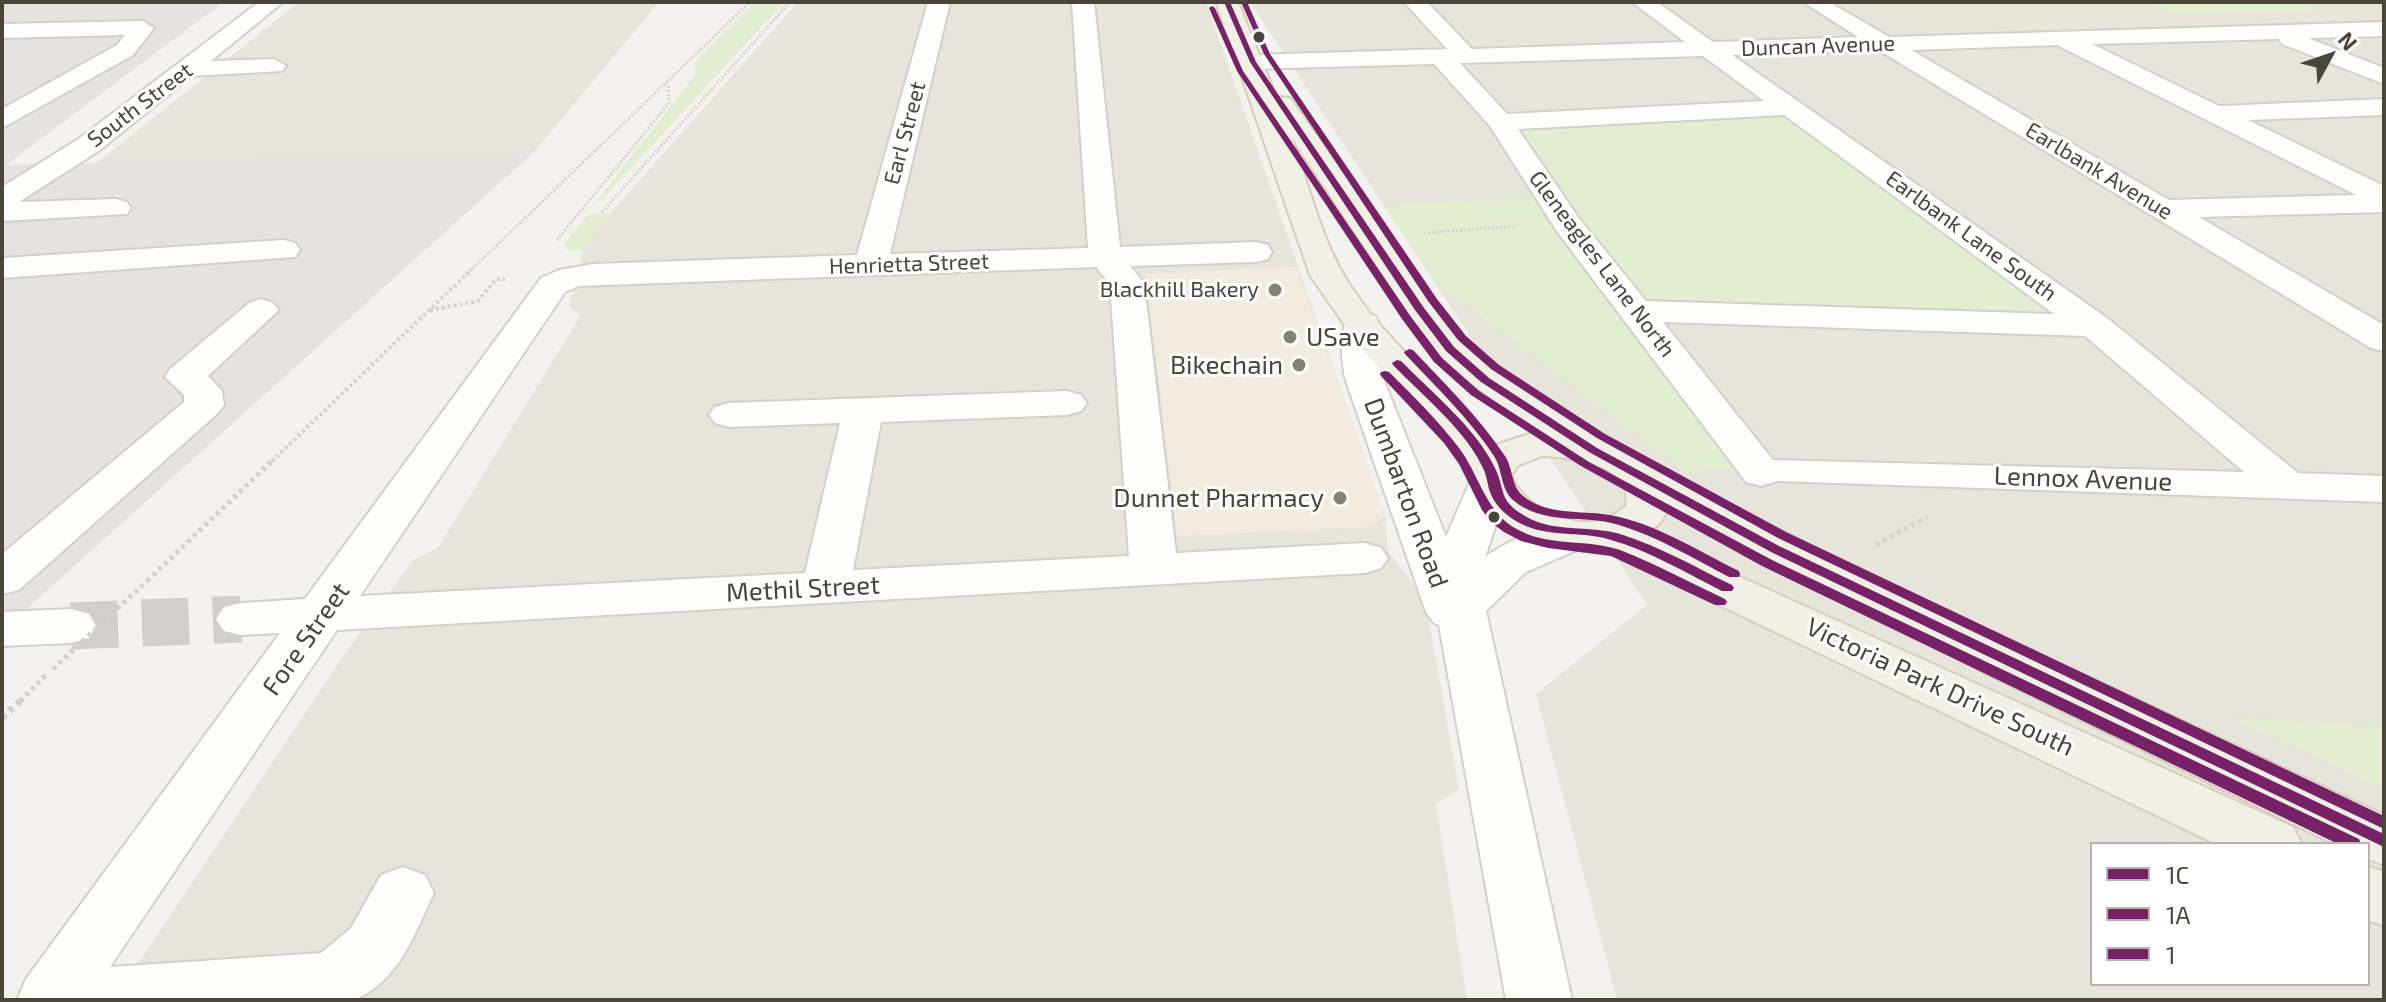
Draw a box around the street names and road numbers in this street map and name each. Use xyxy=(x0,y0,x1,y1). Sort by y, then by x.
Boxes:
street label: Duncan Avenue xyxy=(1740,30,1896,62)
street label: South Street xyxy=(82,57,198,153)
street label: Earl Street xyxy=(879,78,931,188)
street label: Earlbank Avenue xyxy=(2021,117,2177,225)
street label: Earlbank Lane South xyxy=(1880,165,2062,307)
street label: Gleneagles Lane North xyxy=(1523,166,1681,362)
street label: Henrietta Street xyxy=(828,248,990,280)
street label: Dumbarton Road xyxy=(1357,394,1455,592)
street label: Lennox Avenue xyxy=(1993,460,2173,498)
street label: Methil Street xyxy=(725,569,881,609)
street label: Fore Street xyxy=(256,577,356,701)
street label: Victoria Park Drive South xyxy=(1801,611,2079,763)

